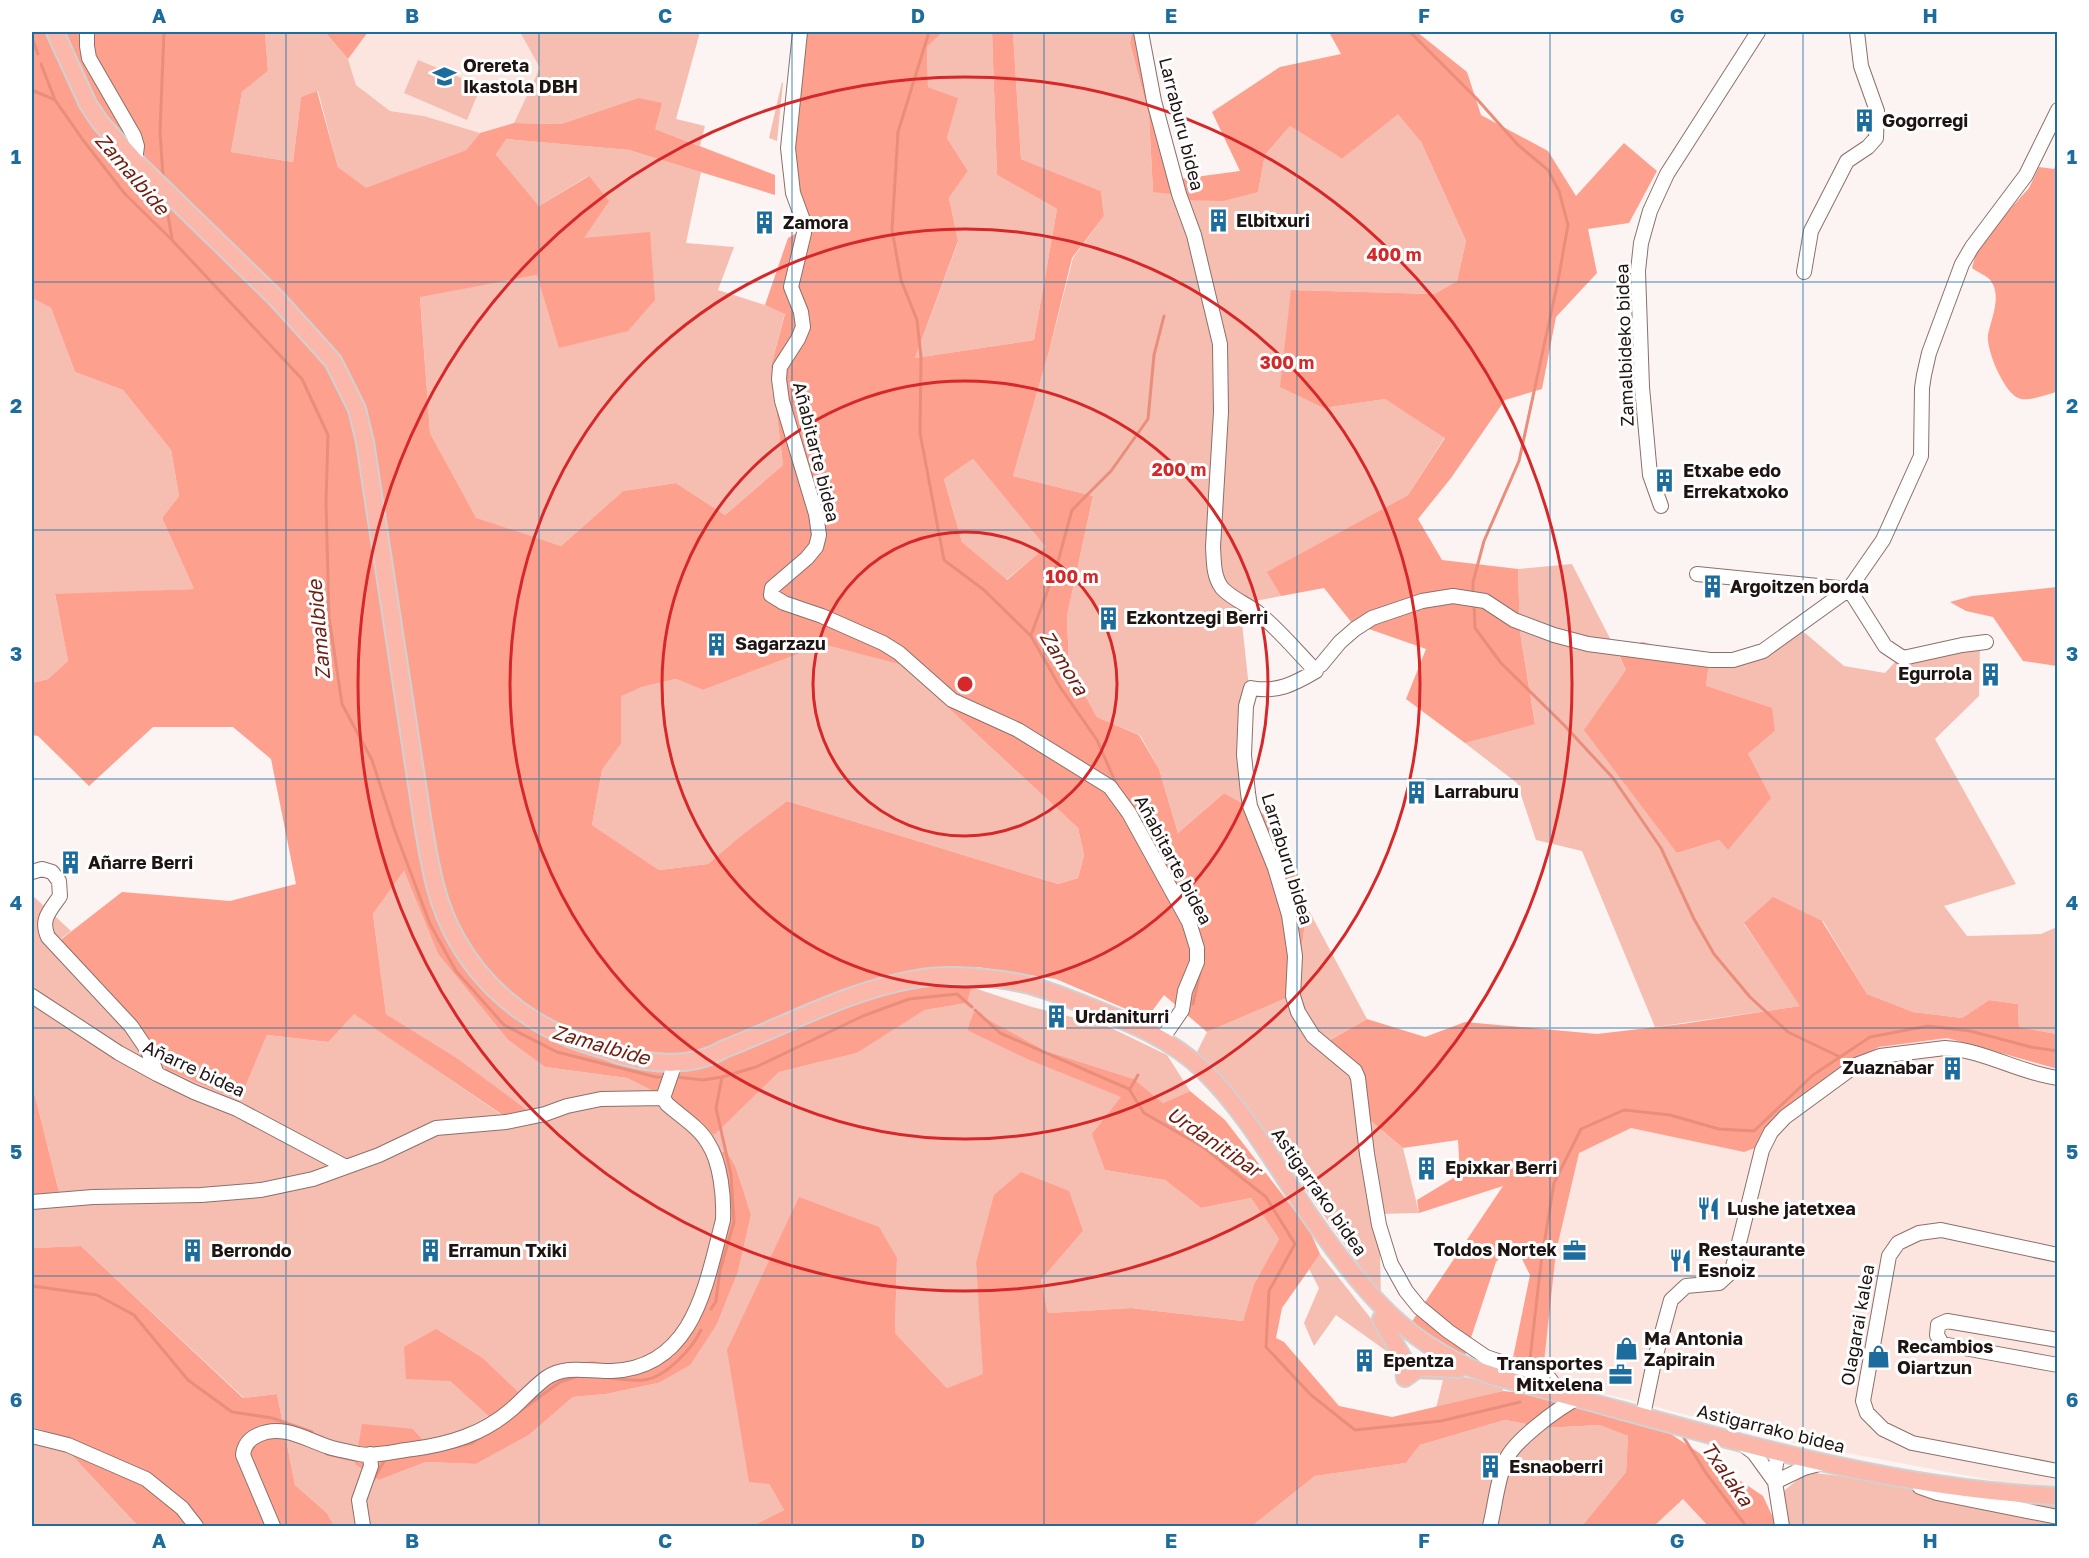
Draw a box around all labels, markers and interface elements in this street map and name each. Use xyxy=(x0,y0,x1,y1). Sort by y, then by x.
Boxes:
text: A xyxy=(152,3,166,27)
text: B xyxy=(405,3,419,27)
text: C xyxy=(658,3,672,27)
text: D xyxy=(911,3,925,27)
text: E xyxy=(1165,3,1177,27)
text: F xyxy=(1418,3,1430,27)
text: G xyxy=(1670,3,1684,27)
text: H xyxy=(1922,3,1938,27)
place label: Orereta Ikastola DBH xyxy=(463,54,578,97)
street label: Larraburu bidea xyxy=(1155,55,1209,193)
school or university icon: Orereta Ikastola DBH xyxy=(432,63,458,89)
building icon: Gogorregi xyxy=(1851,108,1877,134)
place label: Gogorregi xyxy=(1882,109,1968,131)
water label: Zamalbide xyxy=(91,128,176,220)
text: 1 xyxy=(11,144,21,168)
text: 1 xyxy=(2067,144,2077,168)
building icon: Elbitxuri xyxy=(1205,208,1231,234)
place label: Elbitxuri xyxy=(1236,209,1310,231)
building icon: Zamora xyxy=(752,210,778,236)
place label: Zamora xyxy=(783,211,849,233)
text: 400 m xyxy=(1367,243,1421,265)
street label: Zamalbideko bidea xyxy=(1610,263,1638,427)
text: 300 m xyxy=(1260,351,1314,373)
street label: Añabitarte bidea xyxy=(789,379,845,524)
text: 2 xyxy=(10,393,22,417)
text: 2 xyxy=(2066,393,2078,417)
text: 200 m xyxy=(1152,458,1206,480)
place label: Etxabe edo Errekatxoko xyxy=(1683,459,1789,502)
building icon: Etxabe edo Errekatxoko xyxy=(1652,468,1678,494)
text: 100 m xyxy=(1046,565,1098,587)
building icon: Argoitzen borda xyxy=(1699,574,1725,600)
place label: Argoitzen borda xyxy=(1730,575,1869,597)
water label: Zamalbide xyxy=(302,578,334,681)
building icon: Ezkontzegi Berri xyxy=(1095,605,1121,631)
place label: Ezkontzegi Berri xyxy=(1126,606,1268,628)
water label: Zamora xyxy=(1036,626,1094,700)
building icon: Sagarzazu xyxy=(704,631,730,657)
place label: Sagarzazu xyxy=(735,632,826,654)
text: 3 xyxy=(10,641,22,665)
text: 3 xyxy=(2066,641,2078,665)
building icon: Egurrola xyxy=(1977,661,2003,687)
place label: Egurrola xyxy=(1898,662,1972,684)
centre of rings xyxy=(955,674,975,694)
building icon: Larraburu xyxy=(1403,779,1429,805)
place label: Larraburu xyxy=(1434,780,1519,802)
street label: Larraburu bidea xyxy=(1257,790,1318,927)
street label: Añabitarte bidea xyxy=(1130,791,1217,928)
building icon: Añarre Berri xyxy=(57,850,83,876)
place label: Añarre Berri xyxy=(88,851,193,873)
text: 4 xyxy=(10,890,22,914)
text: 4 xyxy=(2066,890,2078,914)
building icon: Urdaniturri xyxy=(1044,1004,1070,1030)
place label: Urdaniturri xyxy=(1075,1005,1169,1027)
water label: Zamalbide xyxy=(550,1019,654,1070)
street label: Añarre bidea xyxy=(140,1035,249,1101)
building icon: Zuaznabar xyxy=(1939,1055,1965,1081)
place label: Zuaznabar xyxy=(1842,1056,1934,1078)
water label: Urdanitibar xyxy=(1163,1101,1269,1183)
street label: Astigarrako bidea xyxy=(1267,1123,1372,1260)
text: 5 xyxy=(10,1139,22,1163)
text: 5 xyxy=(2066,1139,2078,1163)
building icon: Epixkar Berri xyxy=(1414,1155,1440,1181)
place label: Epixkar Berri xyxy=(1445,1156,1557,1178)
restaurant icon: Lushe jatetxea xyxy=(1696,1196,1722,1222)
place label: Lushe jatetxea xyxy=(1727,1197,1856,1219)
office icon: Toldos Nortek xyxy=(1562,1237,1588,1263)
building icon: Berrondo xyxy=(180,1238,206,1264)
building icon: Erramun Txiki xyxy=(417,1238,443,1264)
place label: Toldos Nortek xyxy=(1433,1238,1558,1260)
place label: Restaurante Esnoiz xyxy=(1698,1238,1805,1281)
place label: Berrondo xyxy=(211,1239,292,1261)
place label: Erramun Txiki xyxy=(448,1239,567,1261)
restaurant icon: Restaurante Esnoiz xyxy=(1667,1247,1693,1273)
street label: Olagarai kalea xyxy=(1835,1262,1879,1387)
place label: Mª Antonia Zapirain xyxy=(1644,1327,1743,1370)
place label: Recambios Oiartzun xyxy=(1897,1335,1993,1378)
shop icon: Mª Antonia Zapirain xyxy=(1613,1336,1639,1362)
shop icon: Recambios Oiartzun xyxy=(1866,1344,1892,1370)
building icon: Epentza xyxy=(1352,1348,1378,1374)
place label: Epentza xyxy=(1383,1349,1454,1371)
place label: Transportes Mitxelena xyxy=(1497,1352,1603,1395)
office icon: Transportes Mitxelena xyxy=(1608,1361,1634,1387)
text: 6 xyxy=(10,1387,22,1411)
text: 6 xyxy=(2066,1387,2078,1411)
street label: Astigarrako bidea xyxy=(1695,1399,1847,1457)
water label: Txalaka xyxy=(1697,1437,1759,1511)
building icon: Esnaoberri xyxy=(1478,1454,1504,1480)
place label: Esnaoberri xyxy=(1509,1455,1603,1477)
text: A xyxy=(152,1528,166,1552)
text: B xyxy=(405,1528,419,1552)
text: C xyxy=(658,1528,672,1552)
text: D xyxy=(911,1528,925,1552)
text: E xyxy=(1165,1528,1177,1552)
text: F xyxy=(1418,1528,1430,1552)
text: G xyxy=(1670,1528,1684,1552)
text: H xyxy=(1922,1528,1938,1552)

